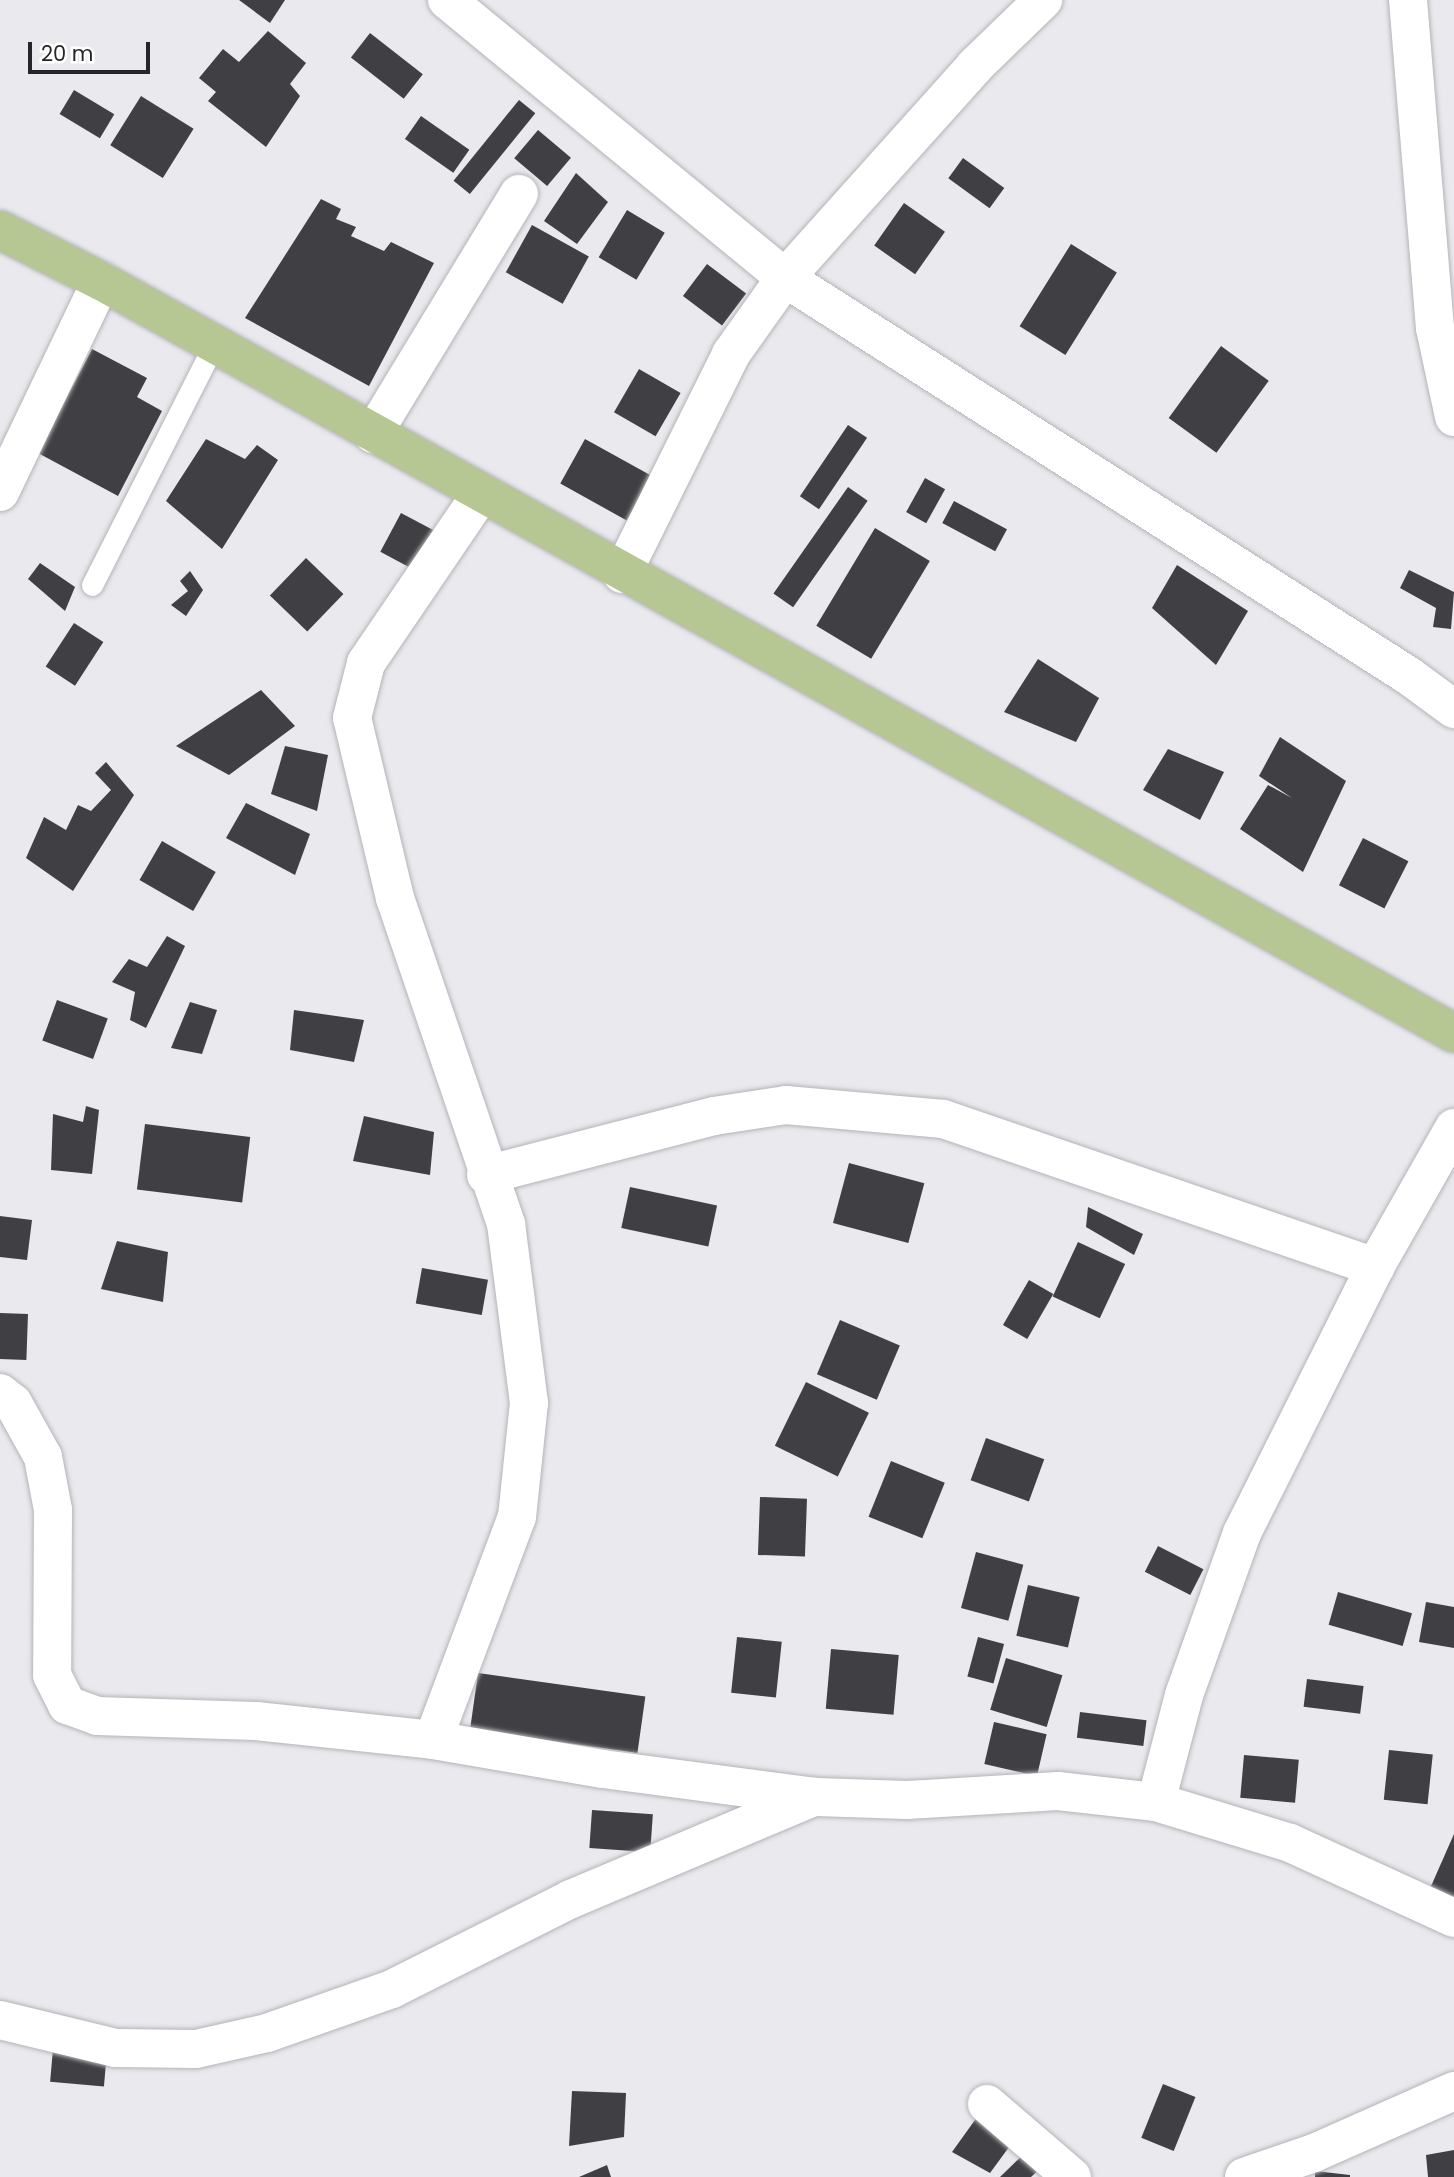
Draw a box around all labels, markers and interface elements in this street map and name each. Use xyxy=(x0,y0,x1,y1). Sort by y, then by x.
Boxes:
scale bar xyxy=(32,28,154,72)
text: 20 m xyxy=(41,39,94,68)

